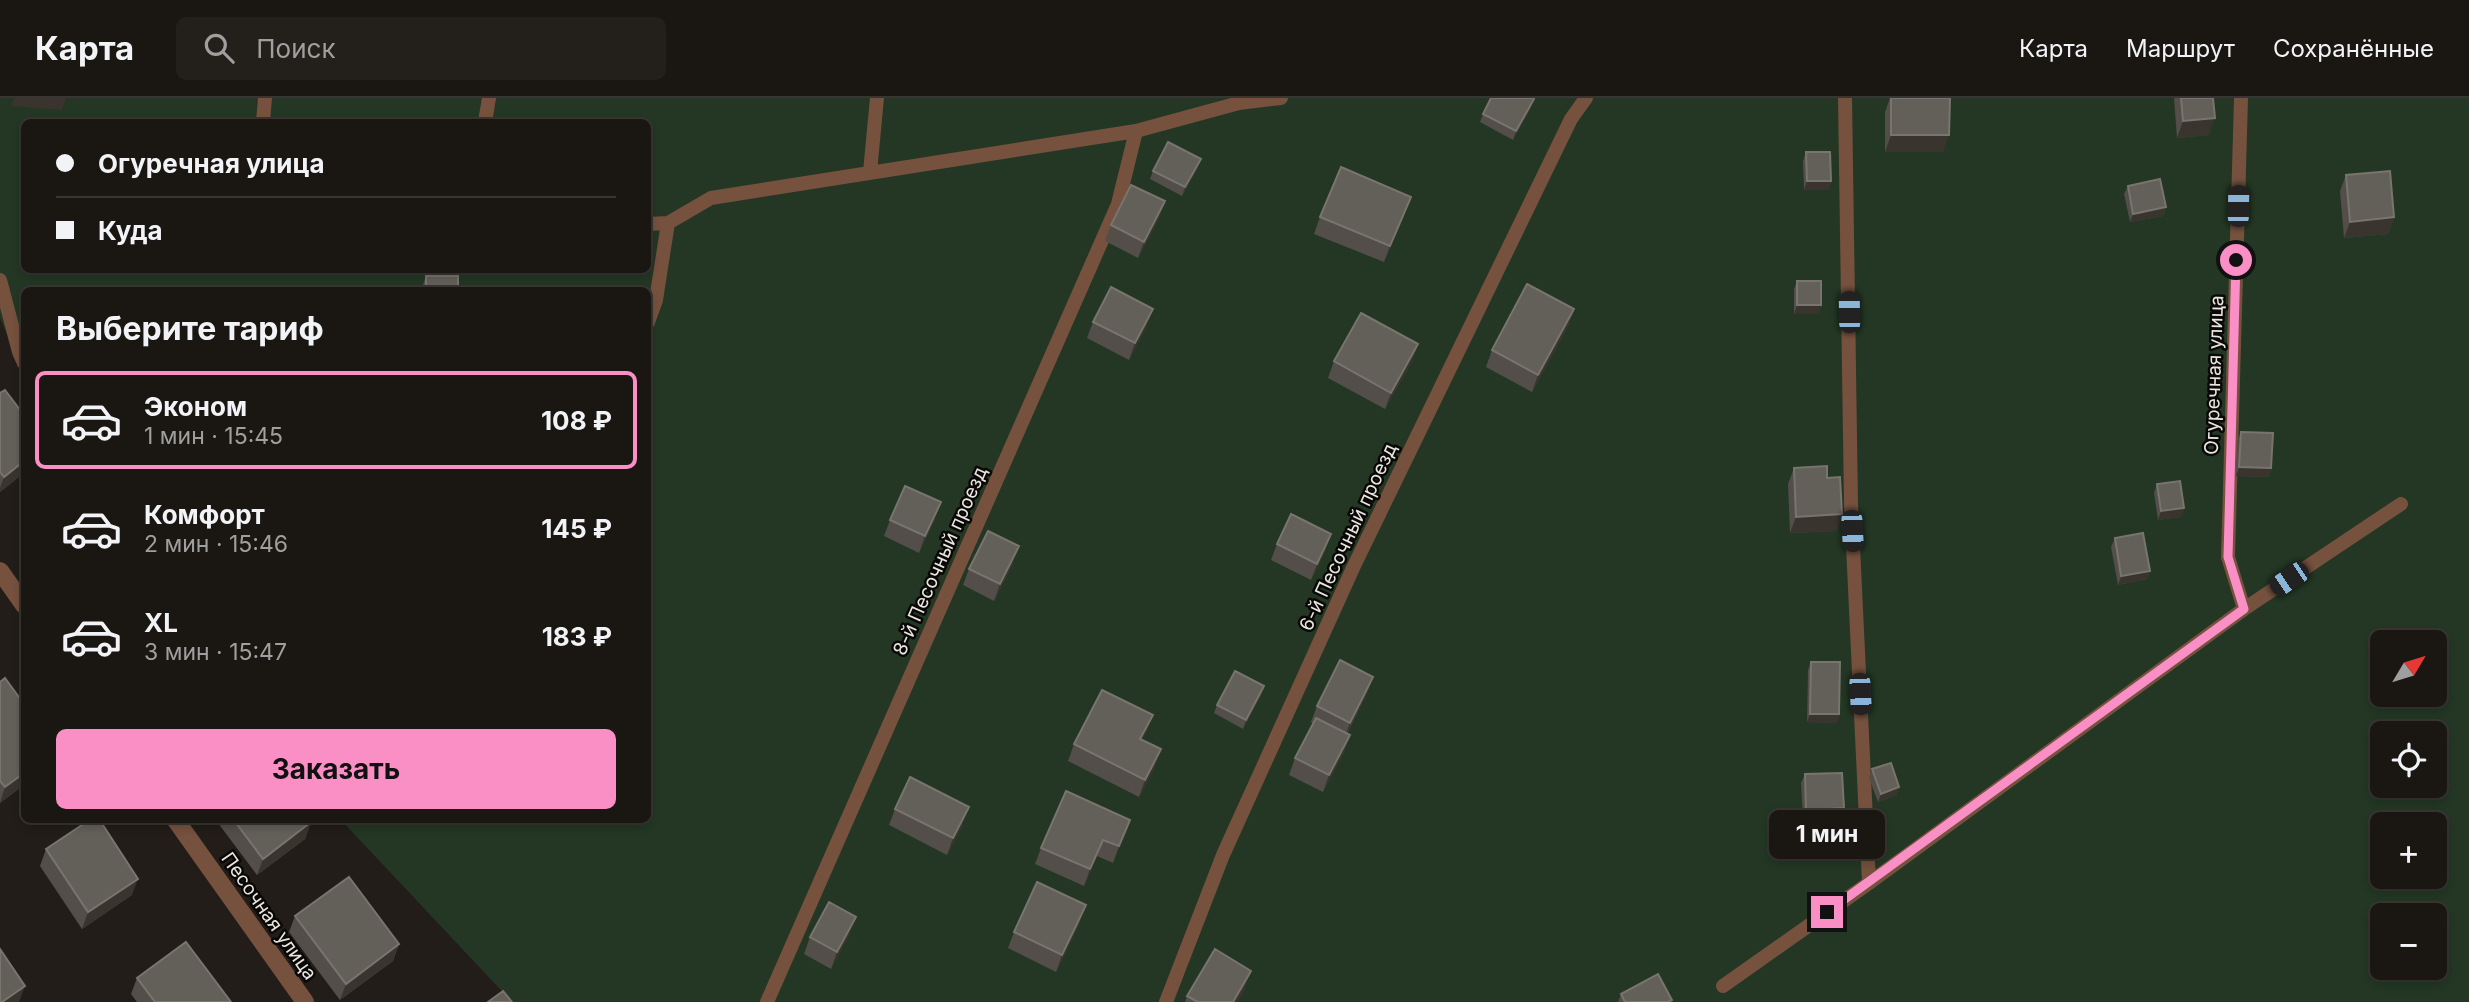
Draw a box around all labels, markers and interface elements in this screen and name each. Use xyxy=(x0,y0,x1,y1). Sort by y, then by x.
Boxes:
search box xyxy=(176,17,666,80)
text: Карта xyxy=(35,28,134,68)
icon: search xyxy=(200,29,238,67)
text: Поиск xyxy=(256,33,335,64)
text: Карта xyxy=(2019,34,2088,63)
text: Маршрут xyxy=(2126,34,2235,63)
text: Сохранённые xyxy=(2273,34,2434,63)
text: Огуречная улица xyxy=(98,148,325,179)
car xyxy=(2228,185,2249,227)
text: Куда xyxy=(98,215,163,246)
route start xyxy=(2220,244,2252,276)
car xyxy=(1839,291,1860,333)
street label: Огуречная улица xyxy=(2200,295,2228,455)
text: Выберите тариф xyxy=(56,309,324,348)
icon: car xyxy=(60,389,123,452)
text: Эконом xyxy=(144,391,247,422)
text: 108 ₽ xyxy=(541,405,612,436)
text: 1 мин · 15:45 xyxy=(144,422,283,450)
street label: 6-й Песочный проезд xyxy=(1294,440,1402,634)
street label: 8-й Песочный проезд xyxy=(888,463,992,659)
icon: car xyxy=(60,497,123,560)
text: Комфорт xyxy=(144,499,265,530)
car xyxy=(1841,509,1864,553)
text: 145 ₽ xyxy=(541,513,612,544)
text: 2 мин · 15:46 xyxy=(144,530,288,558)
car xyxy=(2266,559,2313,599)
icon: car xyxy=(60,605,123,668)
text: XL xyxy=(144,607,178,638)
text: 183 ₽ xyxy=(542,621,612,652)
north arrow xyxy=(2370,630,2446,707)
map controls xyxy=(2370,630,2447,980)
text: 3 мин · 15:47 xyxy=(144,638,287,666)
car xyxy=(1849,672,1872,716)
button: locate xyxy=(2370,721,2447,798)
button: Заказать xyxy=(56,729,616,809)
callout: 1 мин xyxy=(1769,810,1885,860)
button: + xyxy=(2370,812,2447,889)
text: 1 мин xyxy=(1796,820,1858,848)
street label: Песочная улица xyxy=(216,848,322,984)
route end xyxy=(1811,896,1843,928)
button: − xyxy=(2370,903,2447,980)

